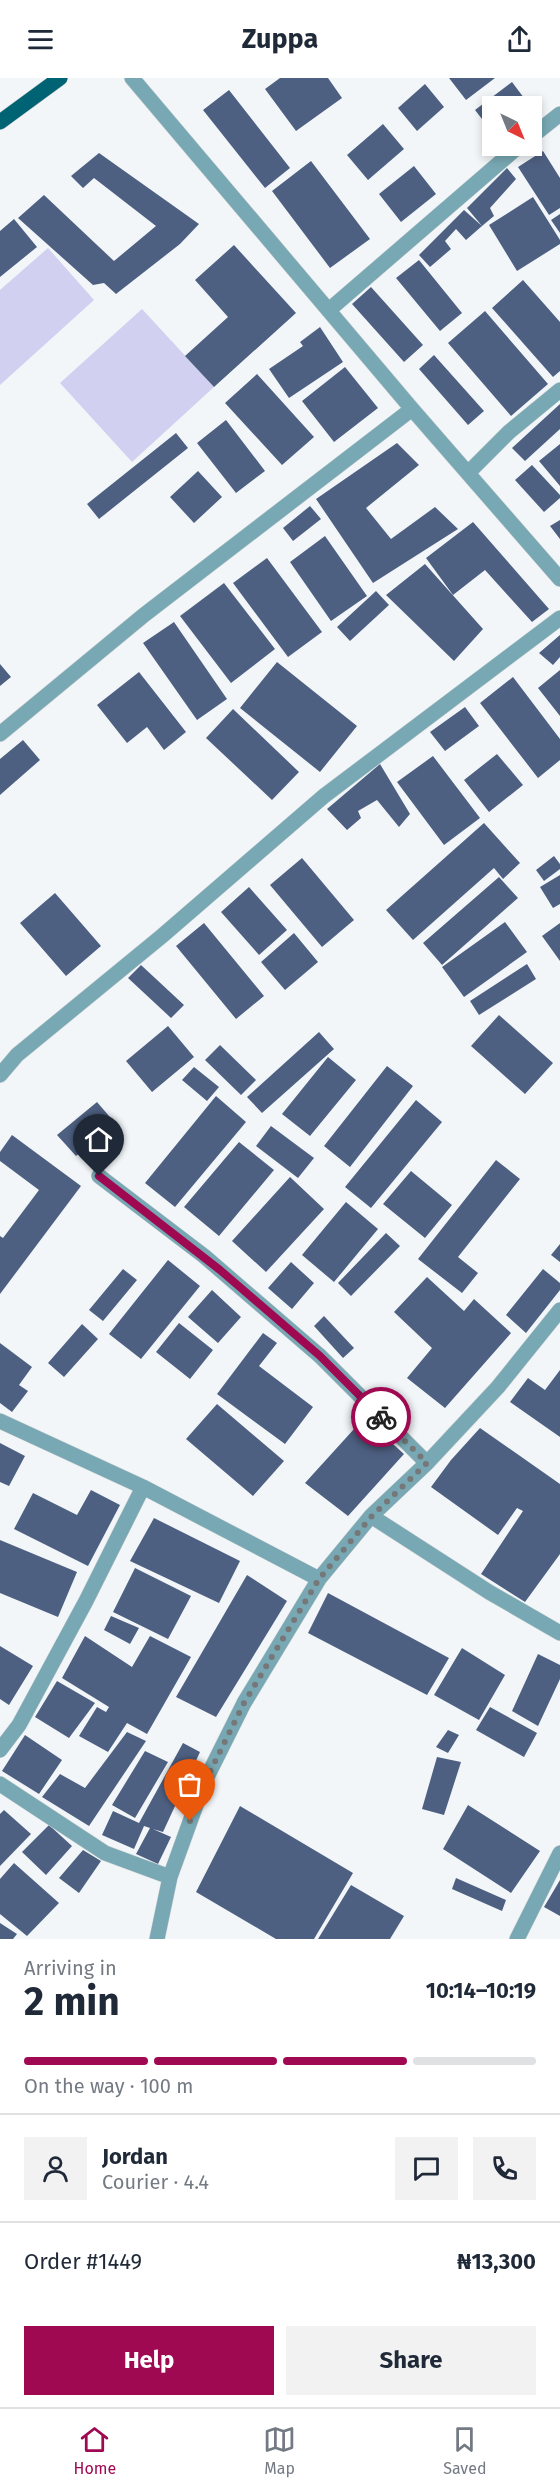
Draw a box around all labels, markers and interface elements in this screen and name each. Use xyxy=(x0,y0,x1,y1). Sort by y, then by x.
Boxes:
icon: menu xyxy=(24,23,57,56)
text: Zuppa xyxy=(242,23,318,55)
icon: share xyxy=(503,23,536,56)
north arrow xyxy=(482,96,542,156)
map controls xyxy=(482,96,542,156)
pin xyxy=(73,1114,124,1176)
icon: home xyxy=(82,1123,115,1156)
courier xyxy=(351,1387,411,1447)
icon: bike xyxy=(365,1401,398,1434)
pin xyxy=(164,1759,215,1821)
icon: bag xyxy=(173,1768,206,1801)
text: Arriving in xyxy=(24,1956,117,1980)
text: 10:14–10:19 xyxy=(426,1977,536,2004)
text: 2 min xyxy=(24,1979,120,2025)
text: On the way · 100 m xyxy=(24,2074,193,2098)
button: person xyxy=(24,2137,87,2200)
button: chat xyxy=(395,2137,458,2200)
button: phone xyxy=(473,2137,536,2200)
text: Jordan xyxy=(102,2143,168,2170)
text: Courier · 4.4 xyxy=(102,2170,209,2194)
text: Order #1449 xyxy=(24,2248,142,2275)
text: ₦13,300 xyxy=(457,2248,536,2275)
button: Help xyxy=(24,2326,274,2395)
button: Share xyxy=(286,2326,536,2395)
tab: Home xyxy=(74,2423,116,2478)
tab: Map xyxy=(263,2423,296,2478)
tab: Saved xyxy=(443,2423,486,2478)

